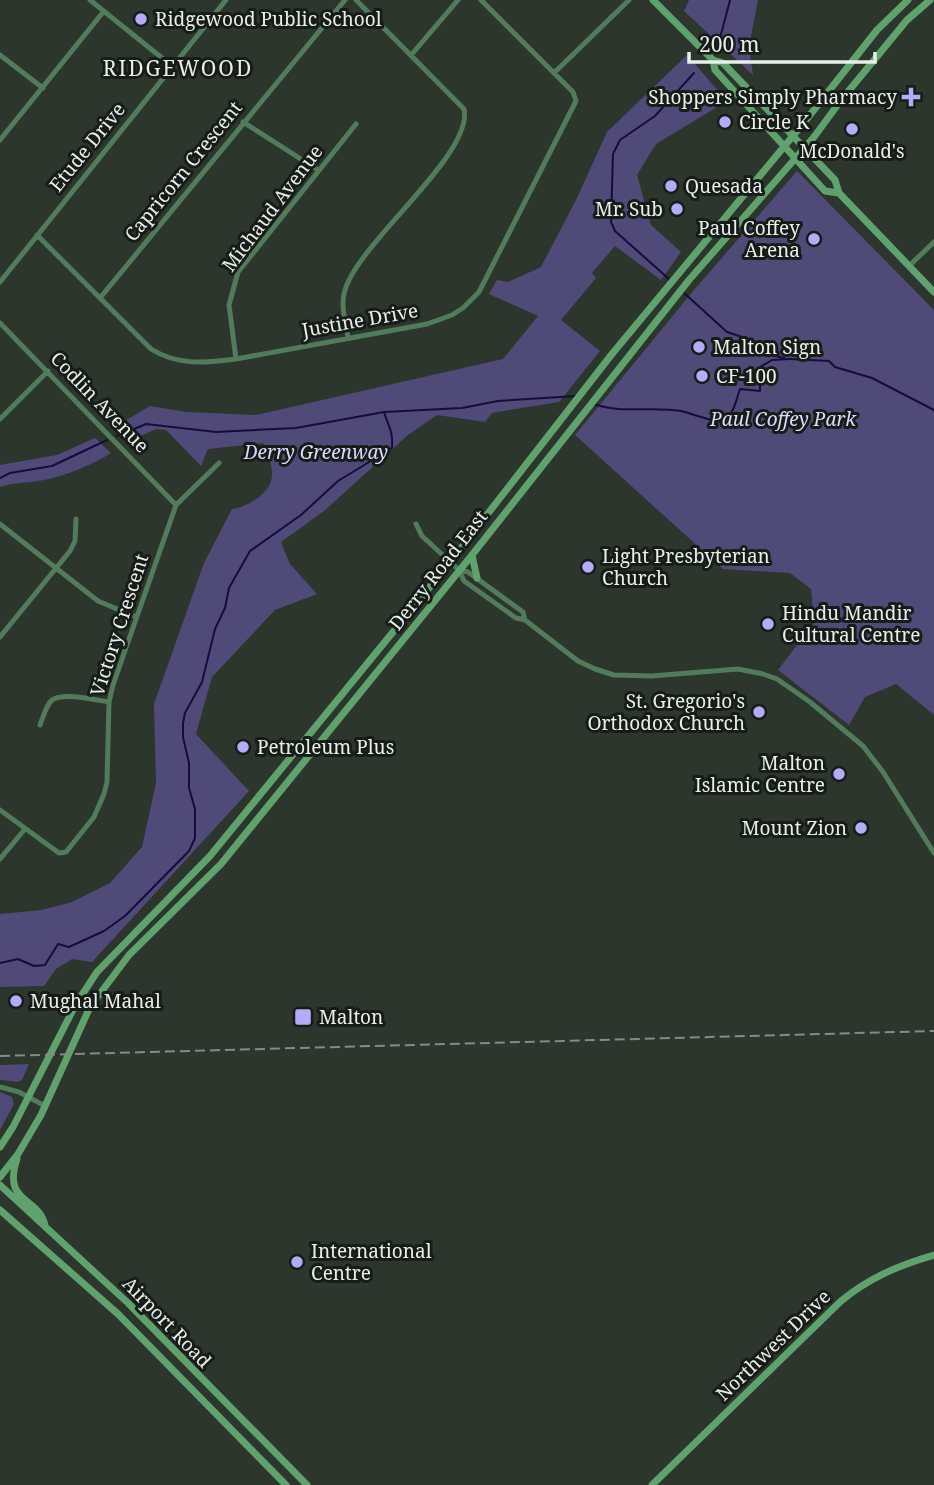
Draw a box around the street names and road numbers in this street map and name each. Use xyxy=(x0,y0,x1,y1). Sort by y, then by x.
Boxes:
street label: Capricorn Crescent xyxy=(118,95,248,247)
street label: Etude Drive xyxy=(43,97,131,197)
street label: Michaud Avenue xyxy=(216,139,328,277)
street label: Justine Drive xyxy=(299,297,420,343)
street label: Codlin Avenue xyxy=(45,346,155,458)
street label: Derry Road East xyxy=(383,504,493,636)
street label: Victory Crescent xyxy=(84,550,154,700)
street label: Airport Road xyxy=(117,1271,217,1374)
street label: Northwest Drive xyxy=(710,1284,836,1406)

